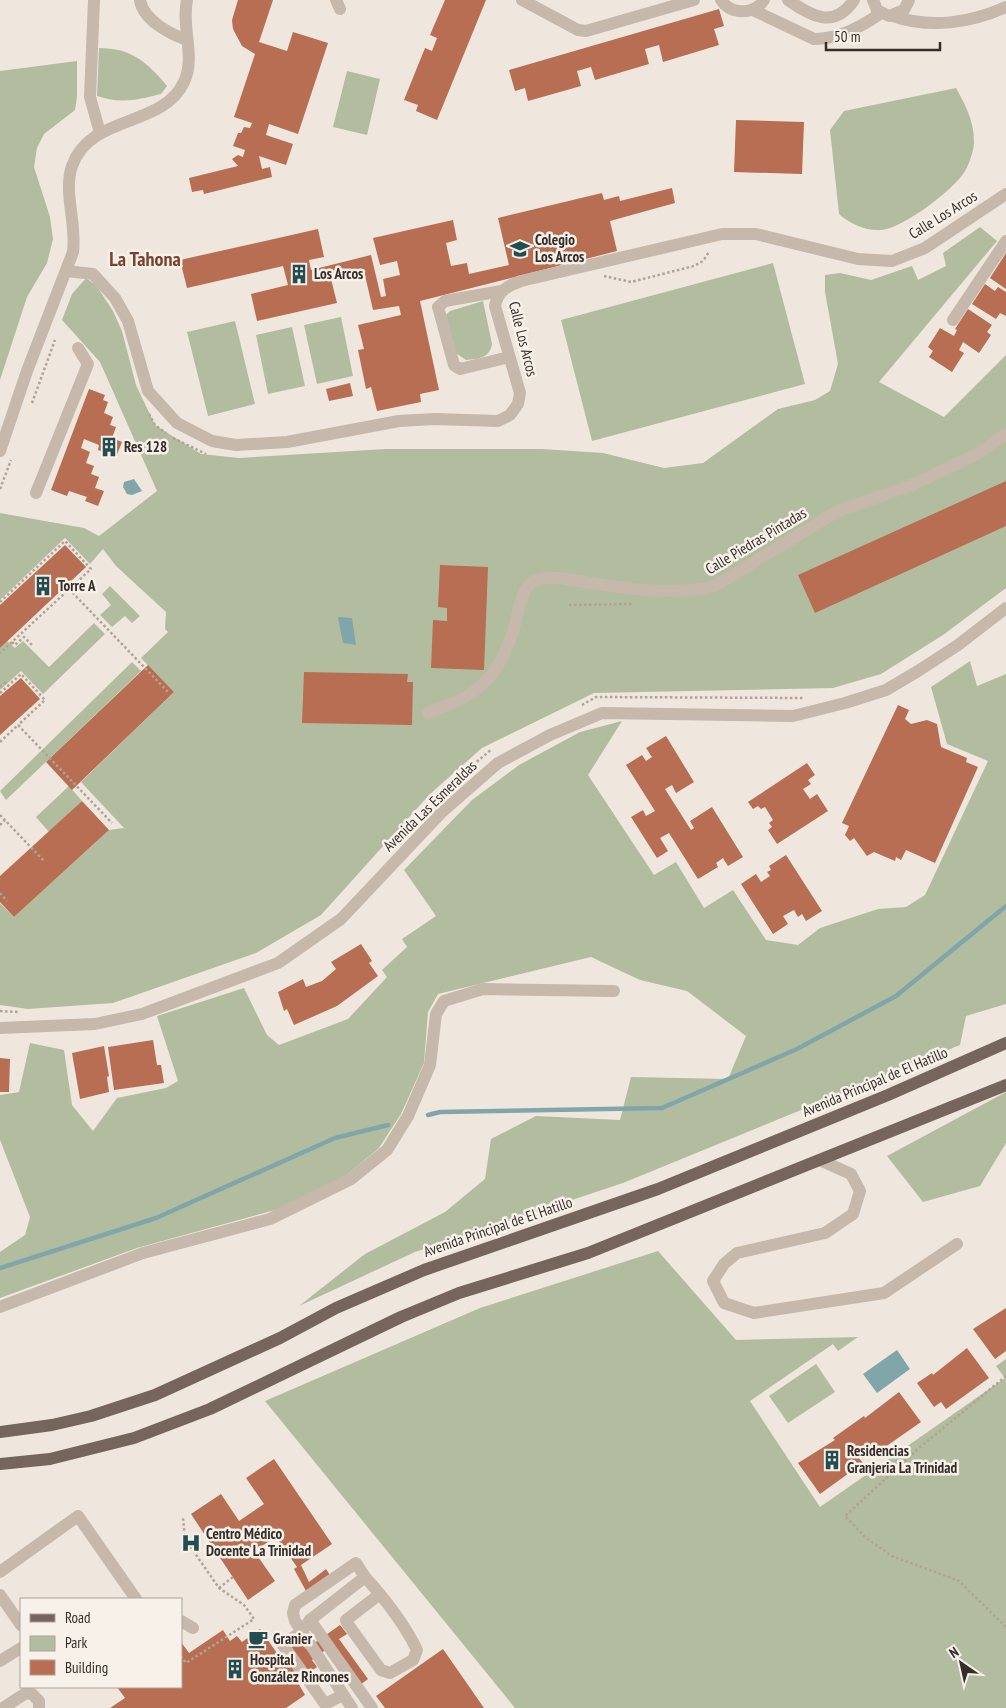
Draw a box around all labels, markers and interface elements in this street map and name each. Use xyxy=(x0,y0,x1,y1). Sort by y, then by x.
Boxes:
scale bar xyxy=(826,20,940,52)
text: 50 m xyxy=(834,27,860,46)
street label: Calle Los Arcos xyxy=(905,186,980,243)
place label: Colegio Los Arcos xyxy=(535,230,584,266)
school or university icon: Colegio Los Arcos xyxy=(509,238,531,260)
district label: La Tahona xyxy=(109,246,181,272)
building icon: Los Arcos xyxy=(288,263,310,285)
place label: Los Arcos xyxy=(314,264,363,283)
street label: Calle Los Arcos xyxy=(505,299,542,378)
building icon: Res 128 xyxy=(98,436,120,458)
place label: Res 128 xyxy=(124,437,167,456)
street label: Calle Piedras Pintadas xyxy=(702,503,810,578)
building icon: Torre A xyxy=(32,575,54,597)
place label: Torre A xyxy=(58,576,96,595)
street label: Avenida Las Esmeraldas xyxy=(379,756,481,855)
street label: Avenida Principal de El Hatillo xyxy=(799,1042,950,1121)
street label: Avenida Principal de El Hatillo xyxy=(421,1192,575,1261)
place label: Residencias Granjeria La Trinidad xyxy=(847,1441,957,1477)
building icon: Residencias Granjeria La Trinidad xyxy=(821,1449,843,1471)
place label: Centro Médico Docente La Trinidad xyxy=(206,1524,312,1560)
hospital icon: Centro Médico Docente La Trinidad xyxy=(180,1532,202,1554)
legend xyxy=(20,1598,182,1688)
text: Road xyxy=(65,1608,91,1627)
cafe icon: Granier xyxy=(247,1628,269,1650)
place label: Granier xyxy=(273,1629,313,1648)
text: Park xyxy=(65,1633,87,1652)
north arrow xyxy=(936,1638,986,1688)
text: N xyxy=(946,1643,962,1662)
place label: Hospital González Rincones xyxy=(250,1650,349,1686)
text: Building xyxy=(65,1658,108,1677)
building icon: Hospital González Rincones xyxy=(224,1658,246,1680)

